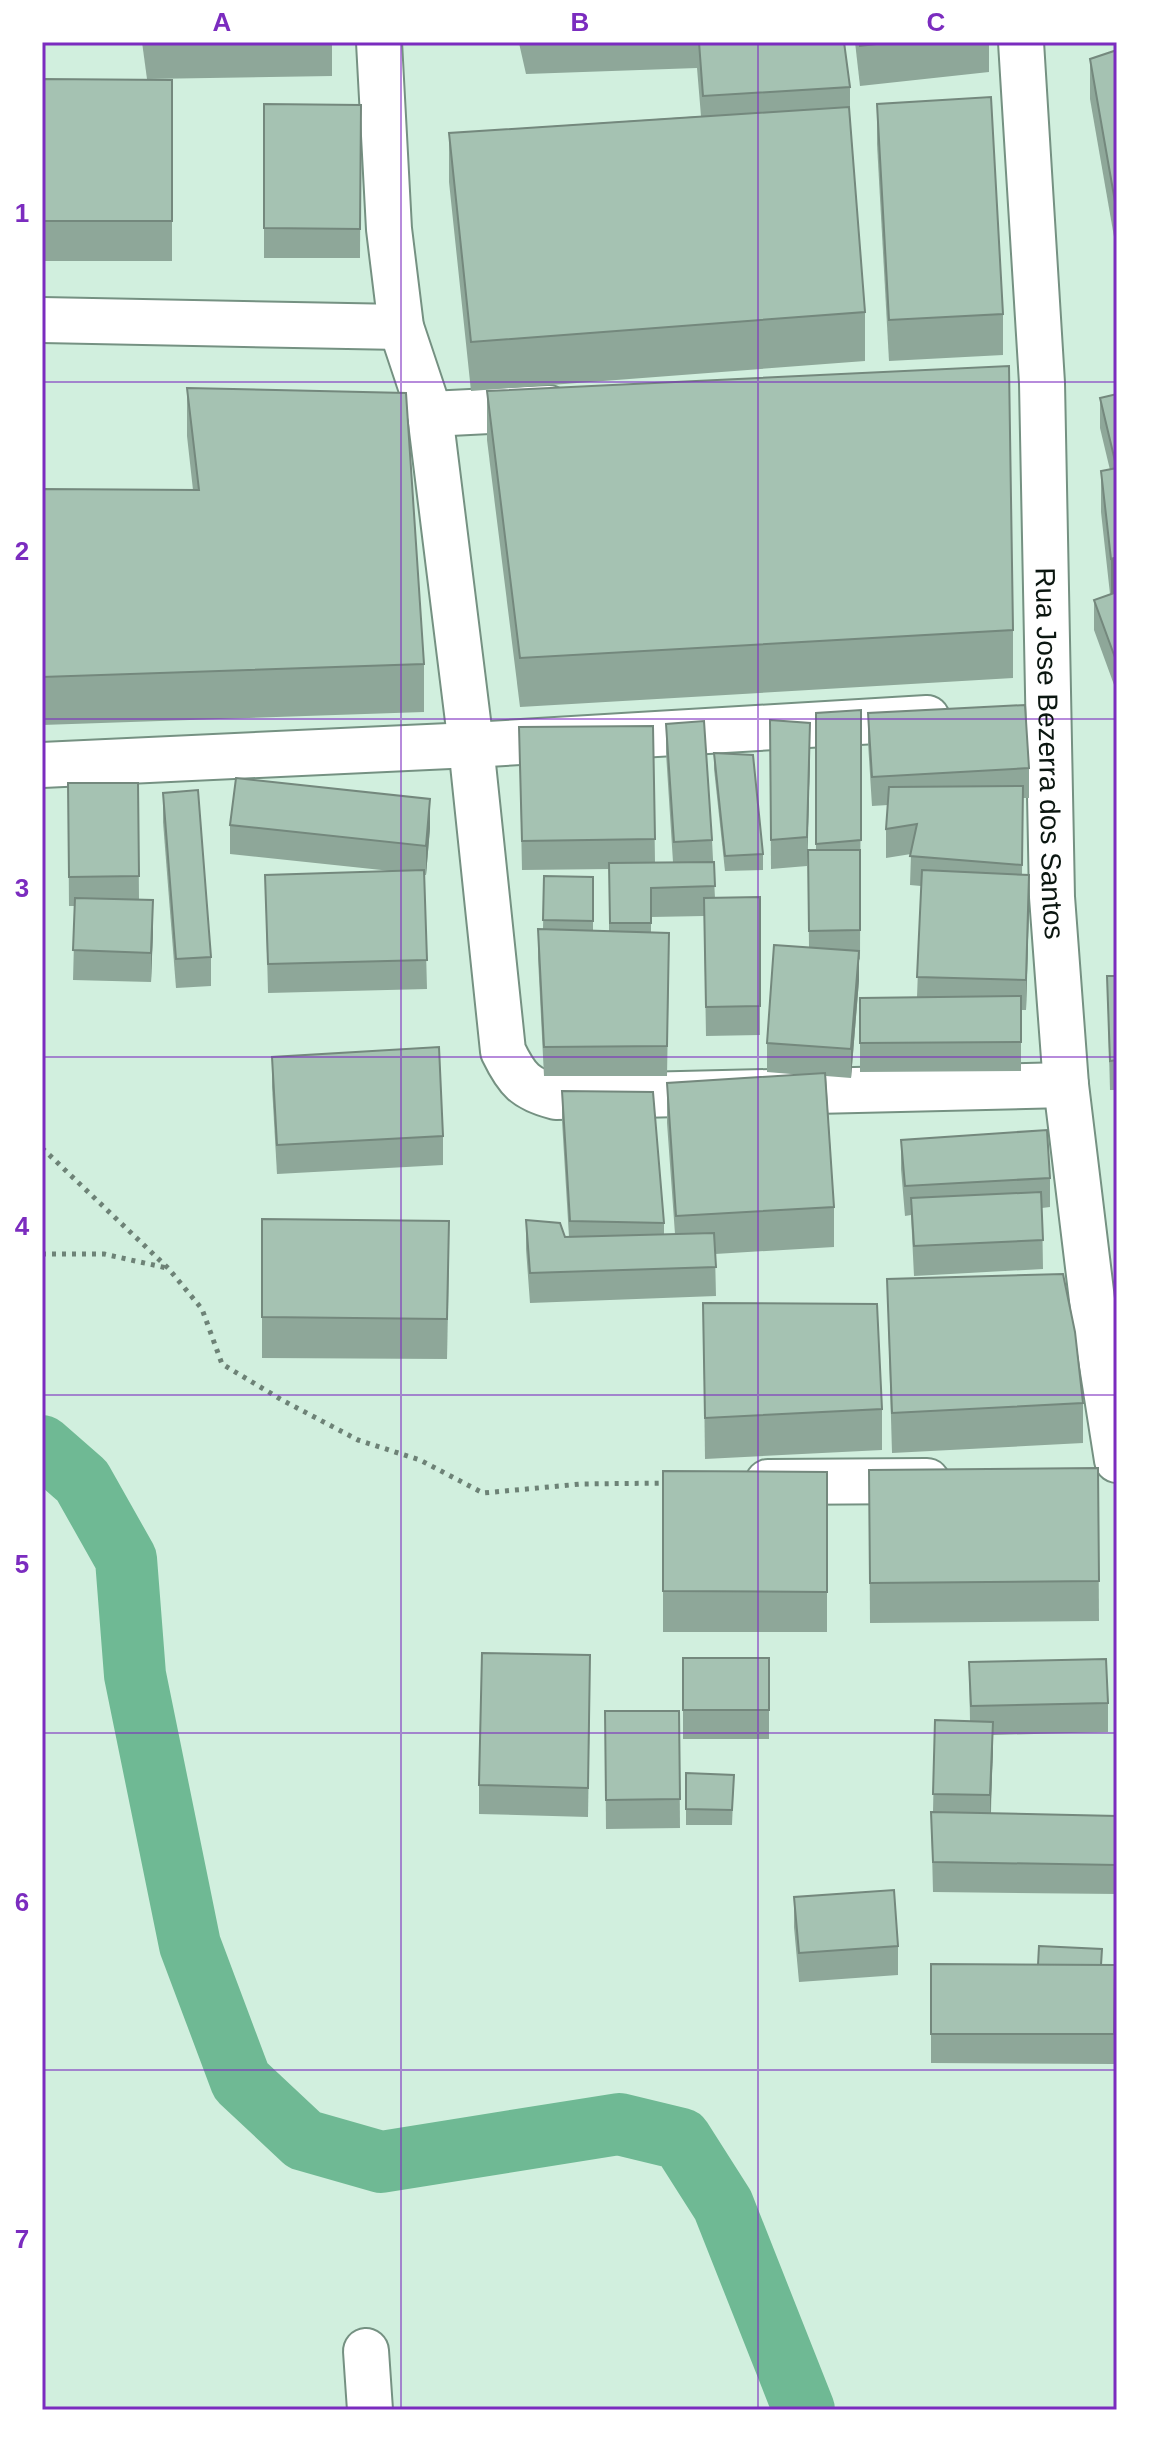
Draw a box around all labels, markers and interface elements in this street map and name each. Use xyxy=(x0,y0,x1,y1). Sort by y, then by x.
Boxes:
text: A xyxy=(213,7,232,37)
text: B xyxy=(571,7,589,37)
text: C xyxy=(927,7,946,37)
text: 1 xyxy=(15,198,29,228)
text: 2 xyxy=(15,536,29,566)
street label: Rua Jose Bezerra dos Santos xyxy=(1030,567,1070,940)
text: 3 xyxy=(15,873,29,903)
text: 4 xyxy=(15,1211,30,1241)
text: 5 xyxy=(15,1549,29,1579)
text: 6 xyxy=(15,1887,29,1917)
text: 7 xyxy=(15,2224,29,2254)

